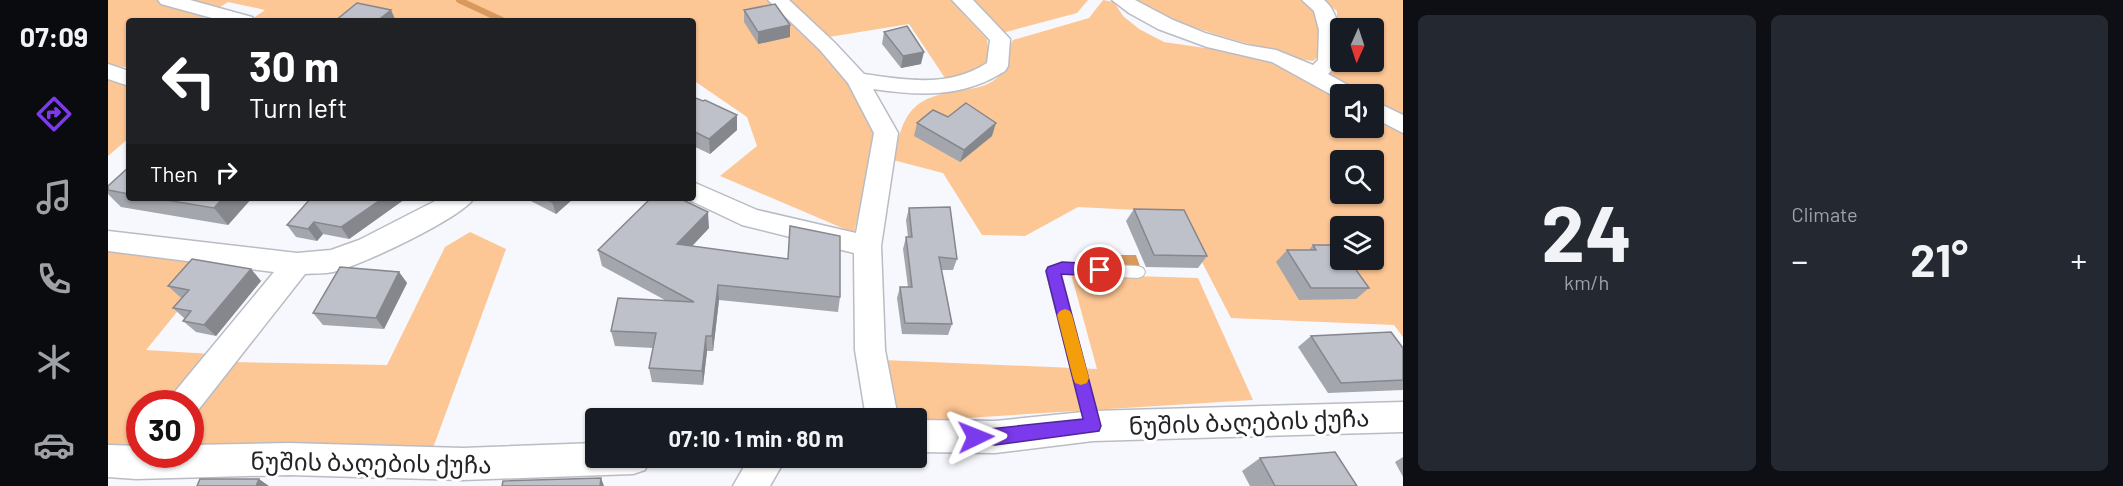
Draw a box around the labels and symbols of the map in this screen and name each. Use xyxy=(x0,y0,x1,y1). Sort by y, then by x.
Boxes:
north arrow xyxy=(1330,18,1384,72)
pin xyxy=(1074,244,1125,295)
speed limit sign: 30 xyxy=(126,390,204,468)
street label: ნუშის ბაღების ქუჩა xyxy=(1128,402,1370,442)
position arrow xyxy=(944,405,1008,469)
street label: ნუშის ბაღების ქუჩა xyxy=(250,445,492,481)

